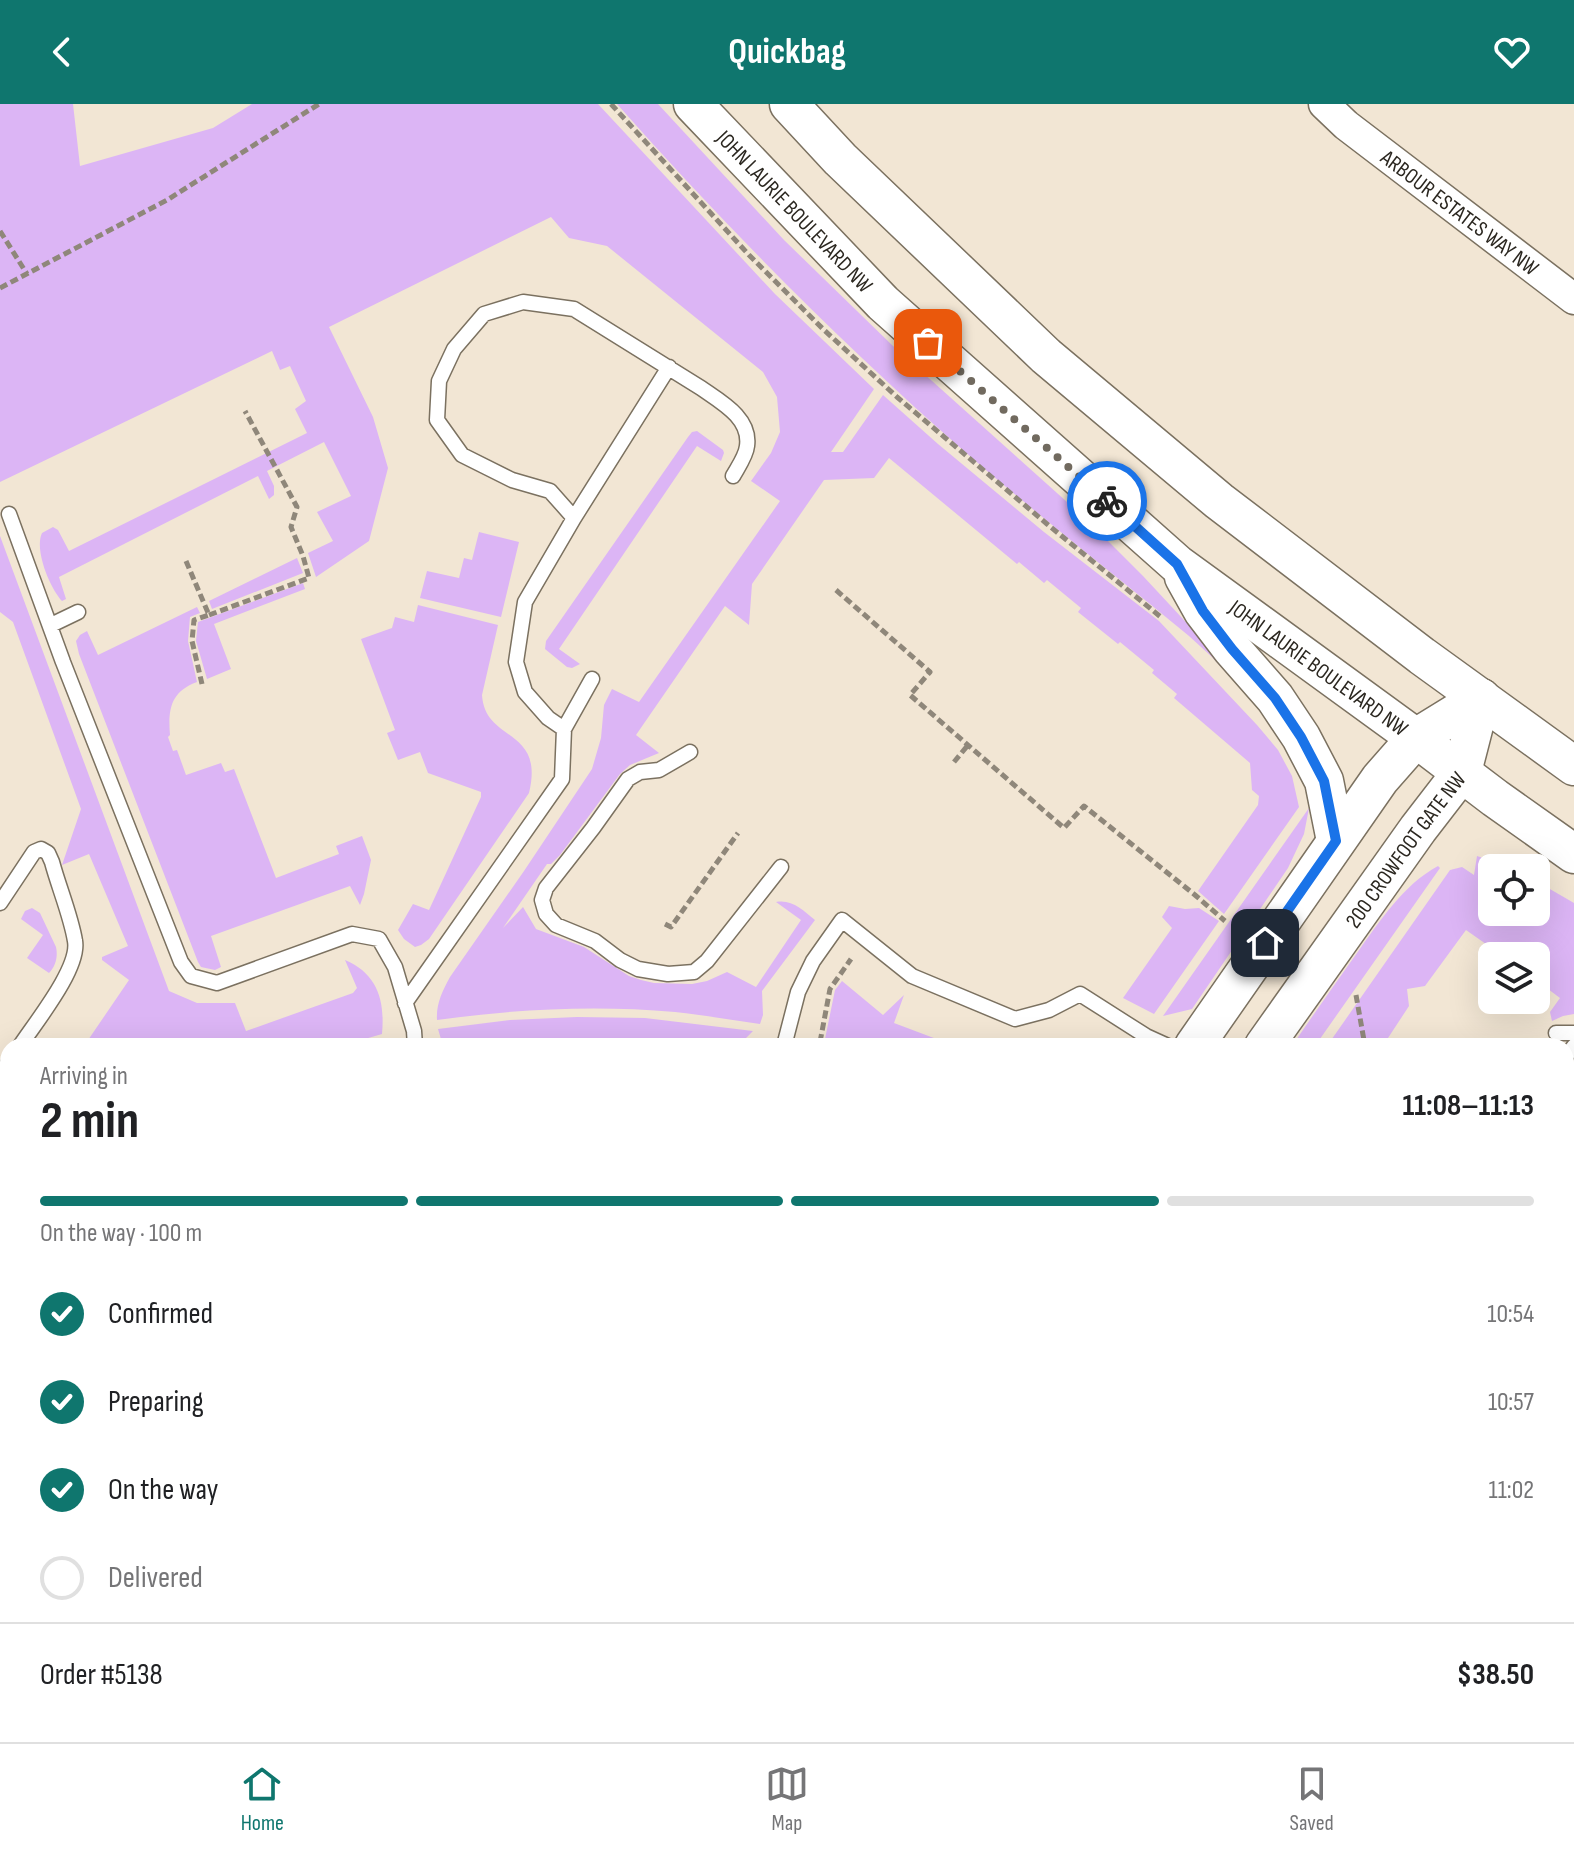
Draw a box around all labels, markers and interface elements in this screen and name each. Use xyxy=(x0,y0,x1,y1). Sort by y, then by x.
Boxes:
icon: back xyxy=(40,30,84,74)
icon: heart xyxy=(1490,30,1534,74)
text: Quickbag xyxy=(728,31,846,74)
street label: JOHN LAURIE BOULEVARD NW xyxy=(710,124,878,299)
street label: ARBOUR ESTATES WAY NW xyxy=(1374,144,1543,282)
pin xyxy=(894,309,962,377)
icon: bag xyxy=(906,321,950,365)
courier xyxy=(1067,461,1147,541)
icon: bike xyxy=(1085,479,1129,523)
street label: JOHN LAURIE BOULEVARD NW xyxy=(1223,594,1413,743)
street label: 200 CROWFOOT GATE NW xyxy=(1340,767,1472,933)
map controls xyxy=(1478,854,1550,1014)
button: locate xyxy=(1478,854,1550,926)
pin xyxy=(1231,909,1299,977)
icon: home xyxy=(1243,921,1287,965)
button: layers xyxy=(1478,942,1550,1014)
text: Arriving in xyxy=(40,1061,128,1092)
text: 11:08–11:13 xyxy=(1402,1088,1534,1124)
text: 2 min xyxy=(40,1090,139,1153)
text: On the way · 100 m xyxy=(40,1218,202,1249)
icon: check xyxy=(40,1292,84,1336)
text: Confirmed xyxy=(108,1296,213,1332)
text: 10:54 xyxy=(1487,1299,1534,1330)
icon: check xyxy=(40,1380,84,1424)
text: Preparing xyxy=(108,1384,204,1420)
text: 10:57 xyxy=(1488,1387,1534,1418)
icon: check xyxy=(40,1468,84,1512)
text: On the way xyxy=(108,1472,218,1508)
text: 11:02 xyxy=(1489,1475,1534,1506)
text: Delivered xyxy=(108,1560,203,1596)
text: Order #5138 xyxy=(40,1657,163,1693)
text: $38.50 xyxy=(1457,1657,1534,1693)
tab: Home xyxy=(240,1762,284,1837)
tab: Map xyxy=(765,1762,809,1837)
tab: Saved xyxy=(1290,1762,1334,1837)

